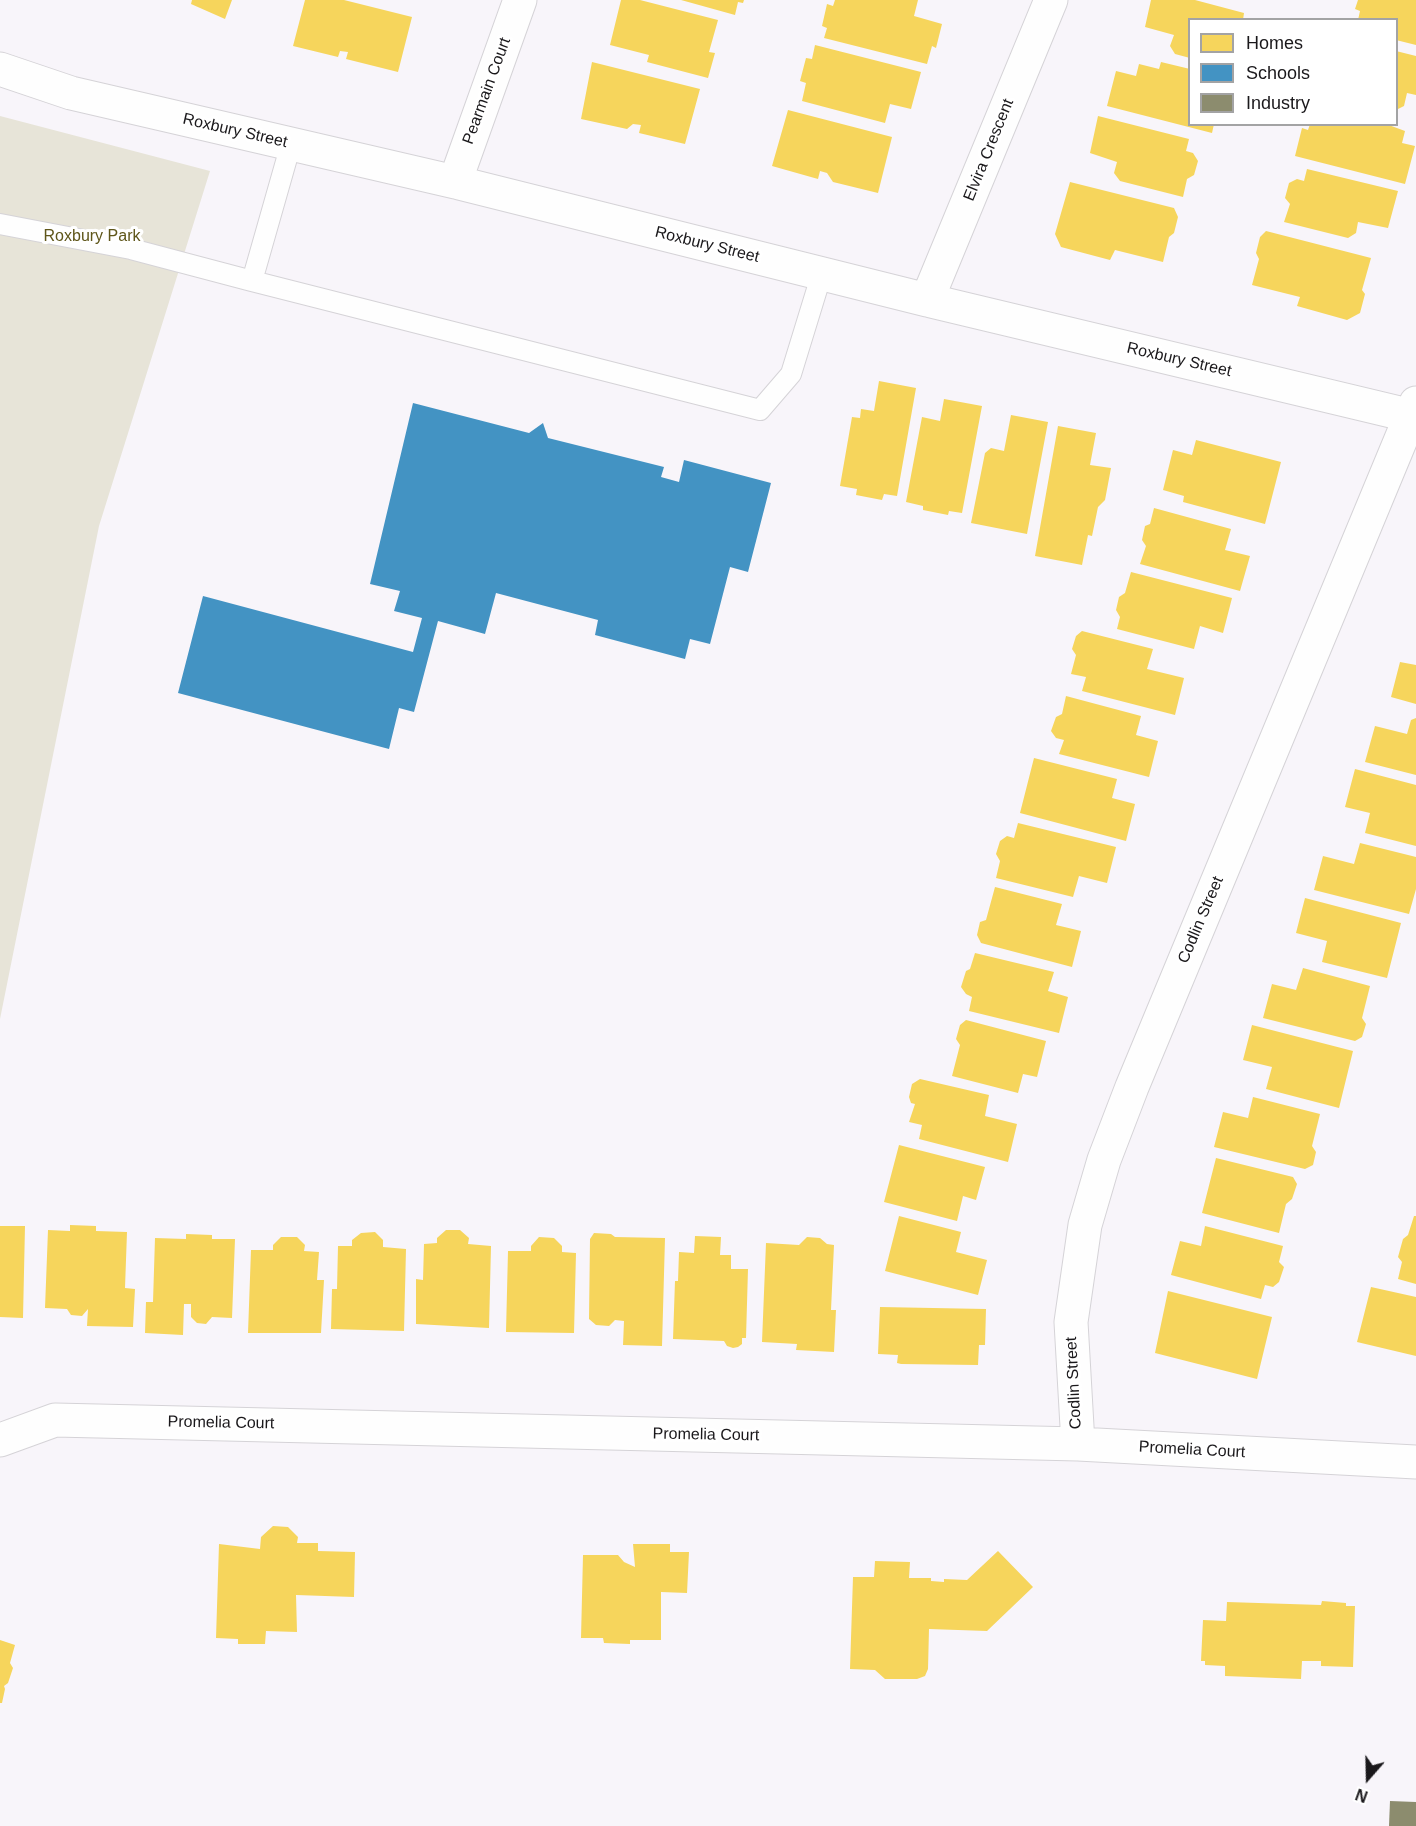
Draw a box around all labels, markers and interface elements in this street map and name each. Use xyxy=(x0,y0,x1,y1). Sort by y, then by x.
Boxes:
legend xyxy=(1188,18,1398,126)
text: Homes xyxy=(1246,33,1303,53)
street label: Pearmain Court xyxy=(459,35,515,147)
text: Schools xyxy=(1246,63,1310,83)
text: Industry xyxy=(1246,93,1310,113)
street label: Elvira Crescent xyxy=(960,96,1018,204)
street label: Roxbury Street xyxy=(181,110,289,152)
street label: Roxbury Street xyxy=(653,223,761,267)
park label: Roxbury Park xyxy=(44,227,140,247)
street label: Roxbury Street xyxy=(1125,339,1233,381)
street label: Codlin Street xyxy=(1174,874,1228,966)
street label: Codlin Street xyxy=(1062,1336,1086,1430)
street label: Promelia Court xyxy=(167,1412,275,1434)
street label: Promelia Court xyxy=(652,1424,760,1446)
street label: Promelia Court xyxy=(1138,1438,1246,1462)
north arrow xyxy=(1338,1748,1398,1808)
text: N xyxy=(1353,1785,1370,1805)

